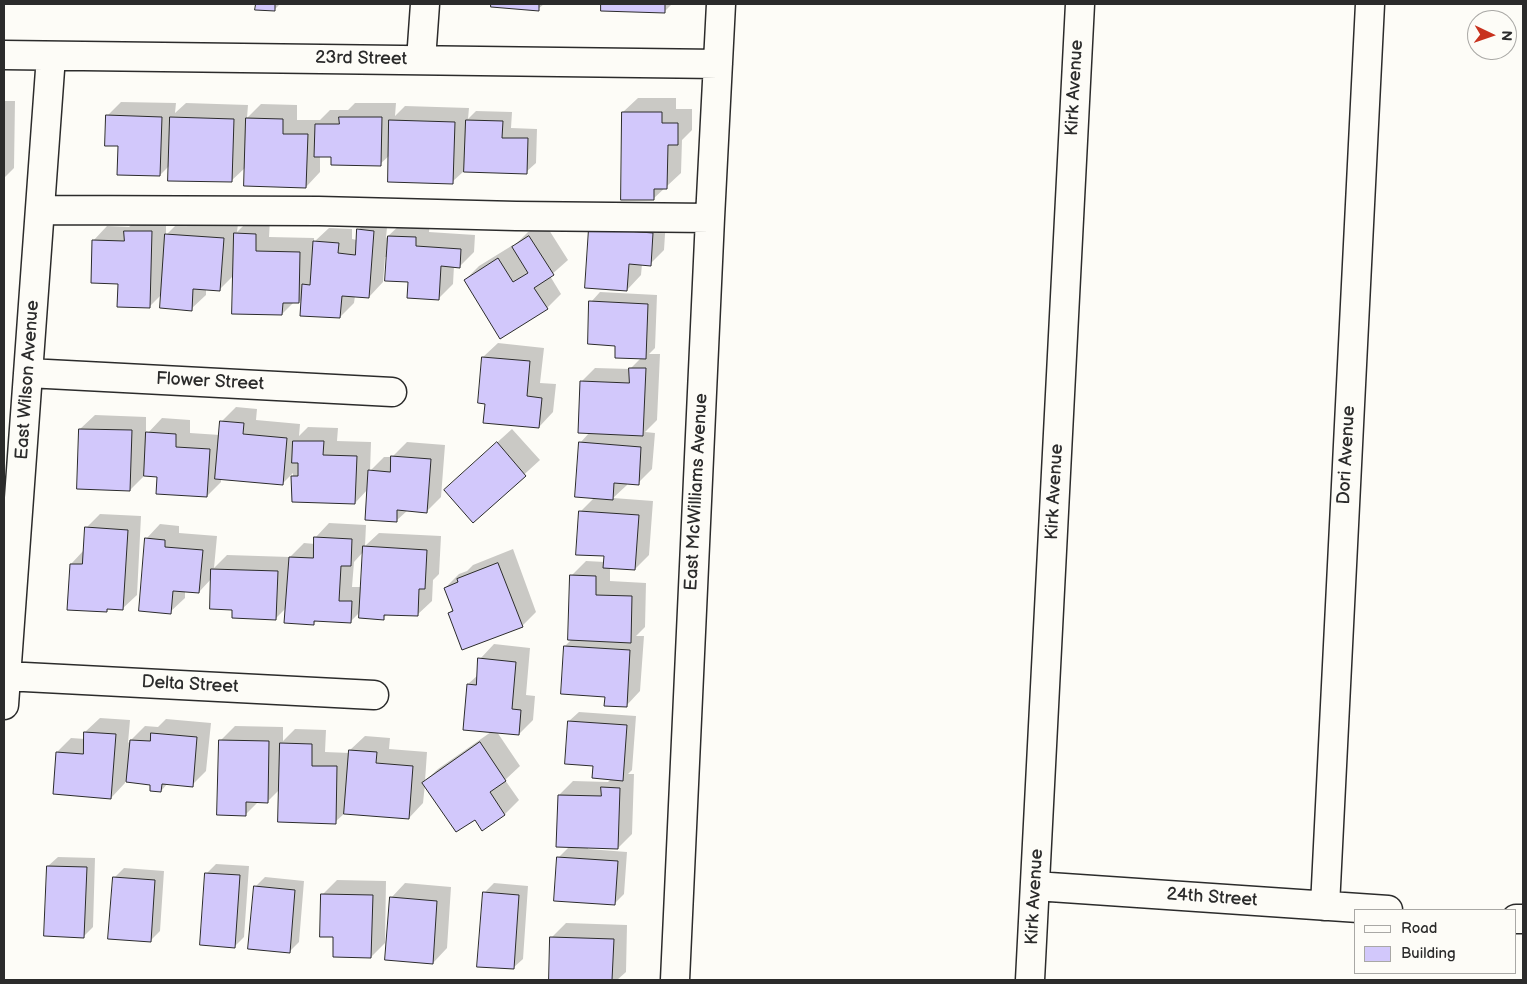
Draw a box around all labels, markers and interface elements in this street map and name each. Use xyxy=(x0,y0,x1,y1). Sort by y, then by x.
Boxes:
north arrow xyxy=(1467,10,1517,60)
text: N xyxy=(1498,30,1515,41)
street label: Kirk Avenue xyxy=(1062,39,1088,137)
street label: 23rd Street xyxy=(315,47,407,71)
street label: East Wilson Avenue xyxy=(12,300,44,460)
street label: Flower Street xyxy=(155,368,265,396)
street label: East McWilliams Avenue xyxy=(681,393,713,591)
street label: Dori Avenue xyxy=(1334,405,1360,505)
street label: Kirk Avenue xyxy=(1042,443,1068,541)
street label: Delta Street xyxy=(141,672,239,698)
street label: Kirk Avenue xyxy=(1022,848,1048,946)
street label: 24th Street xyxy=(1166,884,1258,912)
legend xyxy=(1354,909,1517,974)
text: Road xyxy=(1401,919,1437,938)
text: Building xyxy=(1401,944,1456,963)

